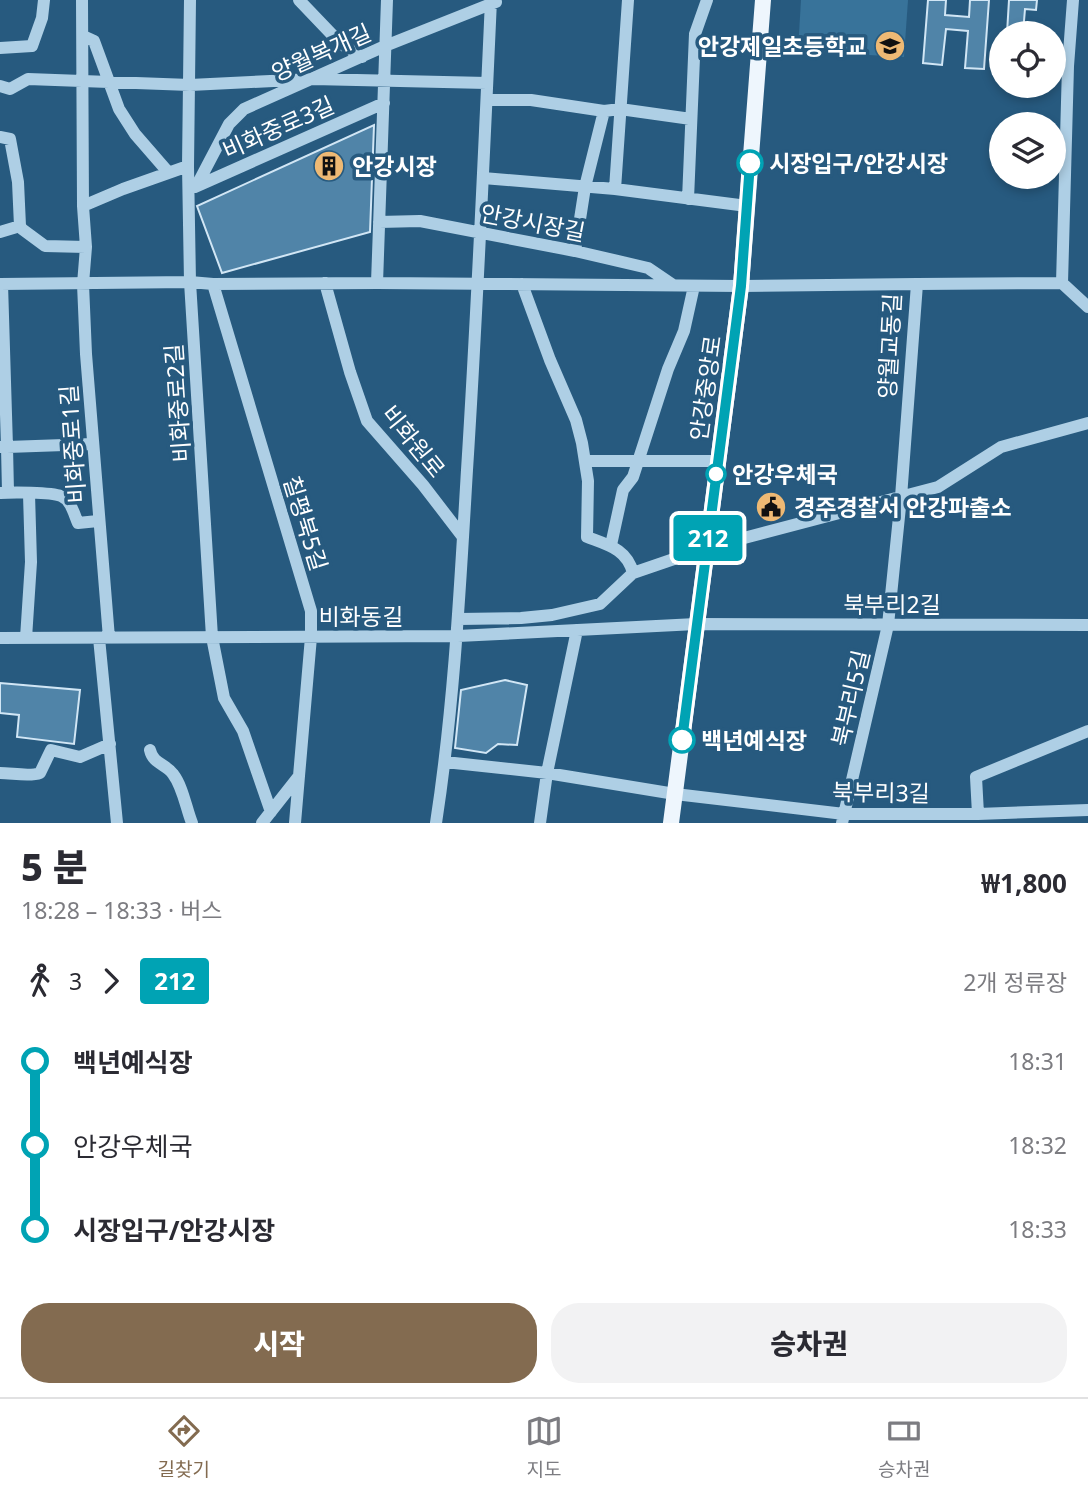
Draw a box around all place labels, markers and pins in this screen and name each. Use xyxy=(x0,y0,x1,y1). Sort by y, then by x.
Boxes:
school or university icon: 안강제일초등학교 xyxy=(873,29,907,63)
place label: 안강제일초등학교 xyxy=(698,30,867,62)
place label: 시장입구/안강시장 xyxy=(769,147,948,179)
building icon: 안강시장 xyxy=(312,149,346,183)
place label: 안강시장 xyxy=(352,150,437,182)
marker: 시장입구/안강시장 xyxy=(737,150,763,176)
place label: 안강우체국 xyxy=(732,458,838,490)
marker: 안강우체국 xyxy=(706,464,726,484)
public building icon: 경주경찰서 안강파출소 xyxy=(754,490,788,524)
place label: 경주경찰서 안강파출소 xyxy=(794,491,1012,523)
place label: 백년예식장 xyxy=(701,724,807,756)
marker: 백년예식장 xyxy=(669,727,695,753)

